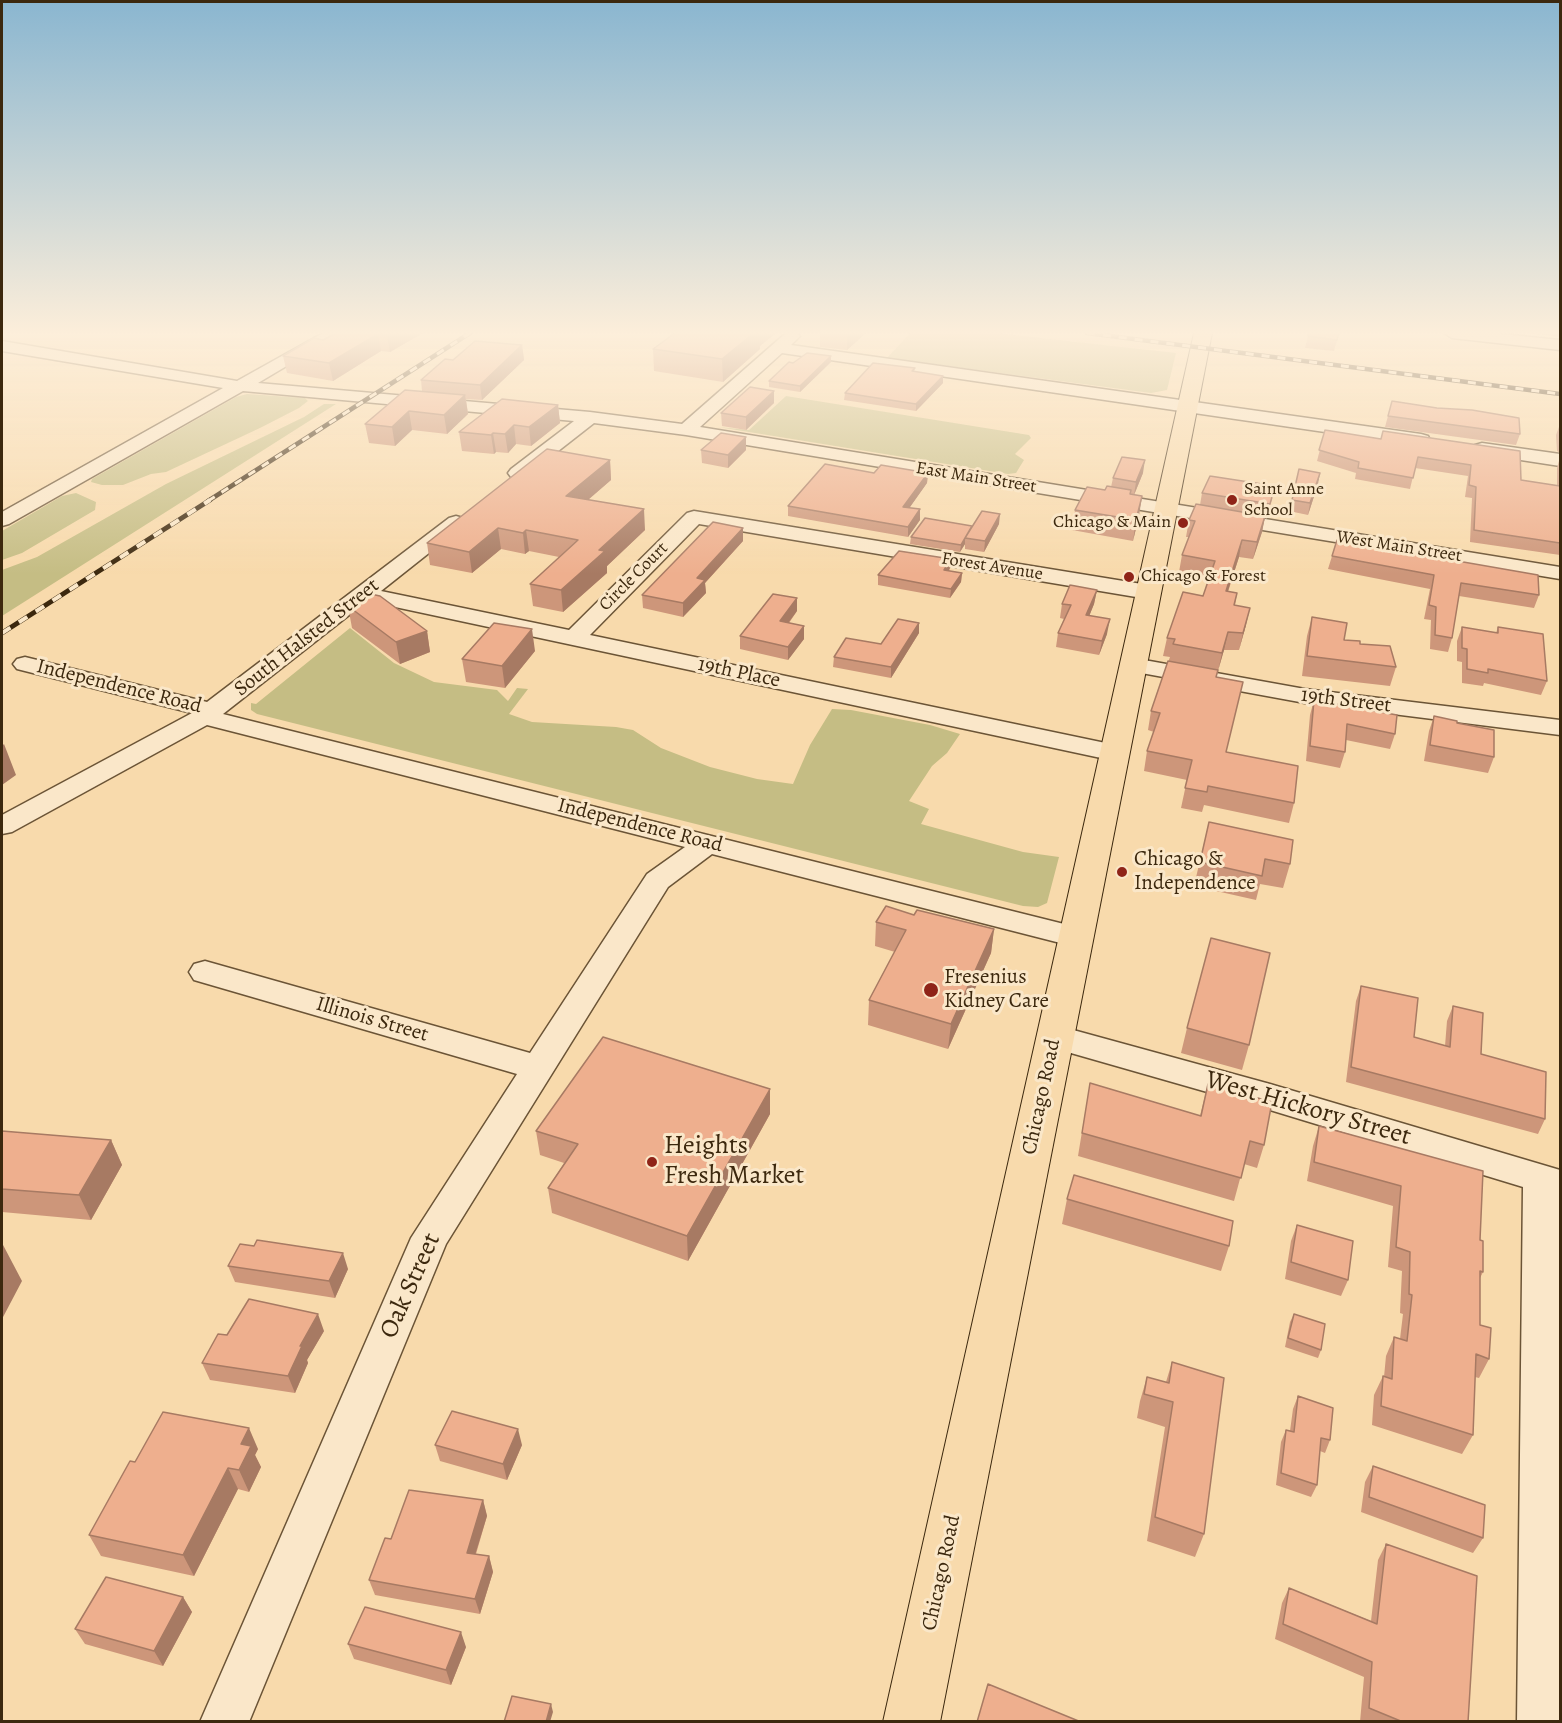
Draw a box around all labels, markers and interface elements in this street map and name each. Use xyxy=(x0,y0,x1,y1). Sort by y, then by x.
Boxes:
street label: East Main Street xyxy=(914,458,1038,498)
place label: Saint Anne School xyxy=(1244,479,1324,522)
marker: Saint Anne School xyxy=(1225,493,1239,507)
place label: Chicago & Main xyxy=(1053,512,1171,534)
marker: Chicago & Main xyxy=(1176,516,1190,530)
street label: West Main Street xyxy=(1335,526,1463,568)
street label: Circle Court xyxy=(595,538,673,616)
street label: Forest Avenue xyxy=(940,548,1044,586)
place label: Chicago & Forest xyxy=(1141,566,1266,588)
marker: Chicago & Forest xyxy=(1122,570,1136,584)
street label: South Halsted Street xyxy=(230,574,384,702)
street label: 19th Place xyxy=(696,652,782,694)
street label: Independence Road xyxy=(34,654,204,720)
street label: 19th Street xyxy=(1299,683,1393,719)
street label: Independence Road xyxy=(555,793,725,859)
place label: Chicago & Independence xyxy=(1134,847,1256,897)
marker: Chicago & Independence xyxy=(1115,865,1129,879)
place label: Fresenius Kidney Care xyxy=(944,965,1049,1015)
marker: Fresenius Kidney Care xyxy=(922,981,940,999)
street label: Illinois Street xyxy=(313,992,431,1048)
street label: Chicago Road xyxy=(1017,1037,1067,1157)
street label: West Hickory Street xyxy=(1202,1065,1414,1153)
place label: Heights Fresh Market xyxy=(664,1131,804,1192)
marker: Heights Fresh Market xyxy=(645,1155,659,1169)
street label: Oak Street xyxy=(374,1228,448,1344)
street label: Chicago Road xyxy=(917,1513,967,1633)

